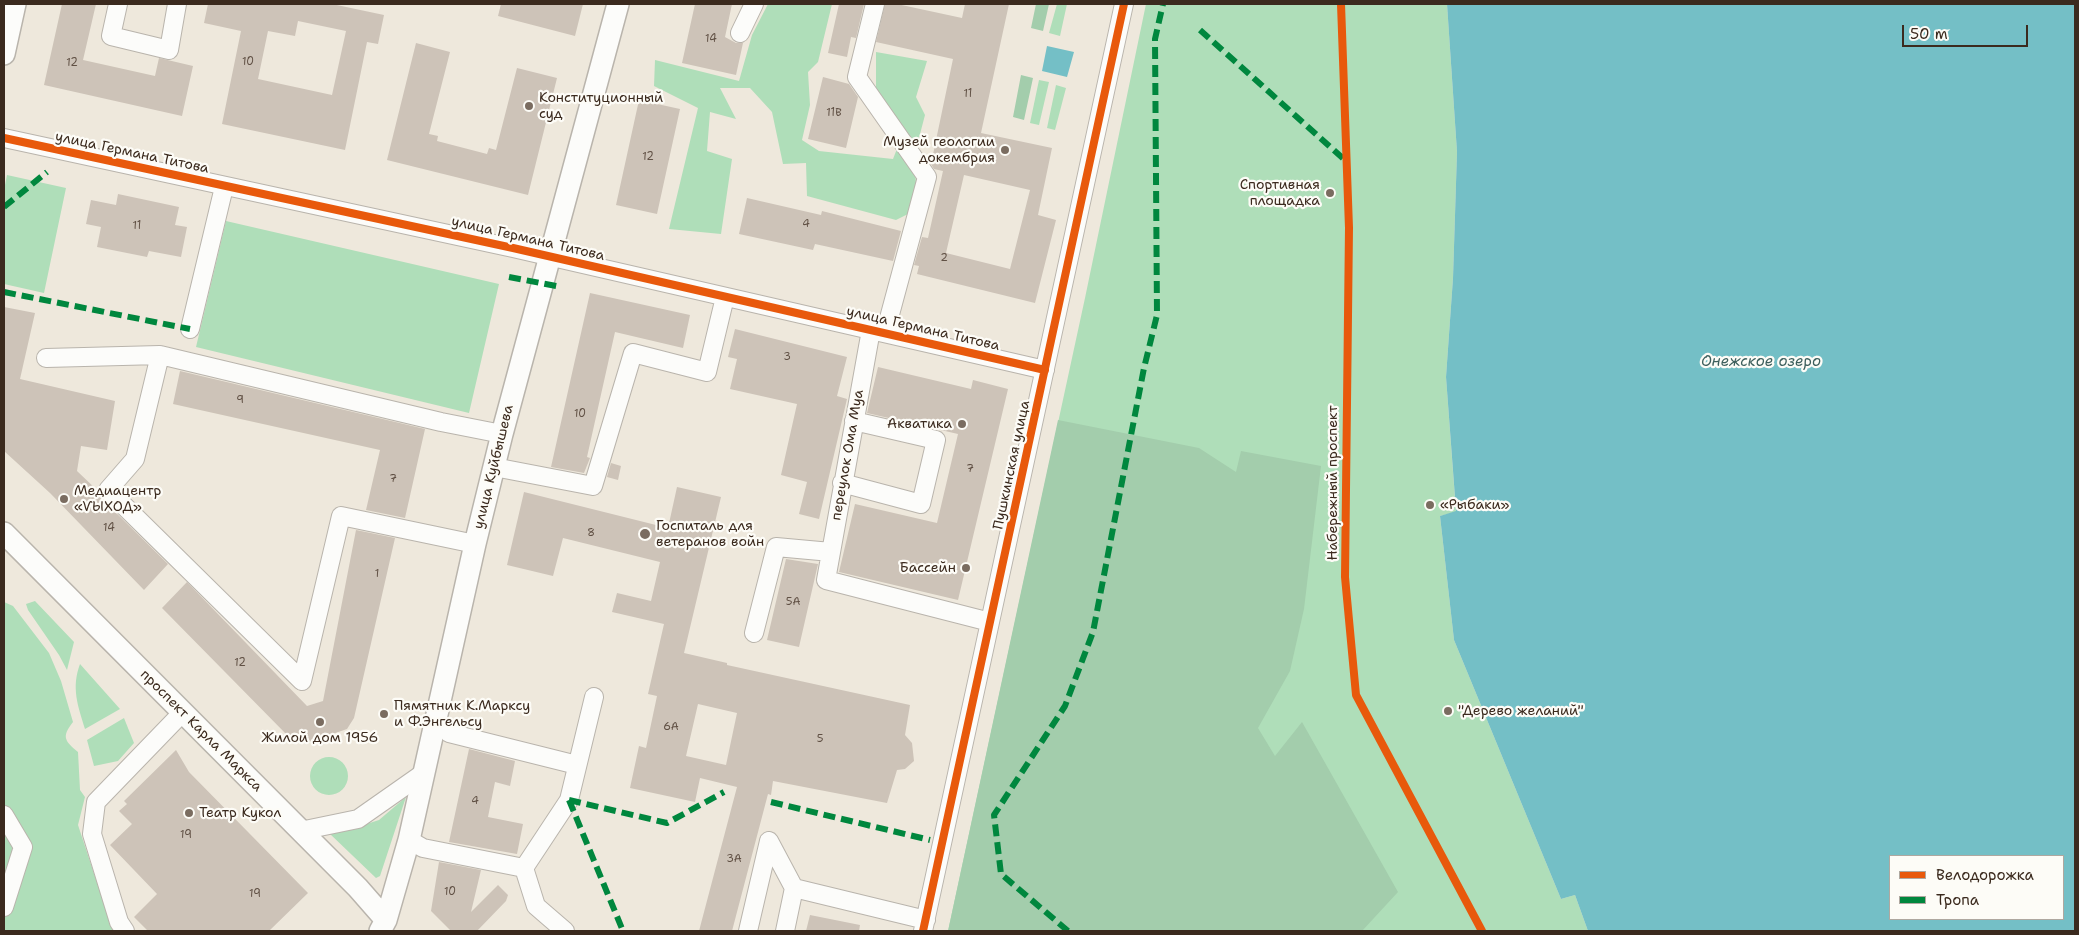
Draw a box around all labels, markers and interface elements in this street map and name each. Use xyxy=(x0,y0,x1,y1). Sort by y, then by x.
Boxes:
scale bar xyxy=(1904,15,2030,47)
text: 50 m xyxy=(1910,24,1948,44)
house number: 14 xyxy=(705,32,717,46)
house number: 10 xyxy=(242,55,254,69)
house number: 12 xyxy=(66,56,78,70)
house number: 11 xyxy=(964,87,972,101)
place label: Конституционный суд xyxy=(539,90,663,122)
marker: Конституционный суд xyxy=(523,100,535,112)
house number: 11В xyxy=(826,106,842,120)
street label: улица Германа Титова xyxy=(54,128,210,178)
place label: Музей геологии докембрия xyxy=(883,134,995,166)
marker: Музей геологии докембрия xyxy=(999,144,1011,156)
house number: 12 xyxy=(642,150,654,164)
place label: Спортивная площадка xyxy=(1240,177,1320,210)
marker: Спортивная площадка xyxy=(1324,187,1336,199)
street label: улица Германа Титова xyxy=(450,213,606,265)
house number: 4 xyxy=(802,217,810,231)
house number: 11 xyxy=(133,219,141,233)
house number: 2 xyxy=(940,251,948,265)
street label: улица Германа Титова xyxy=(845,303,1001,355)
house number: 3 xyxy=(783,350,791,364)
water label: Онежское озеро xyxy=(1701,353,1821,371)
street label: переулок Ома Муа xyxy=(828,388,868,522)
house number: 9 xyxy=(236,393,244,407)
street label: Пушкинская улица xyxy=(990,399,1034,531)
street label: улица Куйбышева xyxy=(470,403,518,531)
street label: Набережный проспект xyxy=(1325,405,1341,561)
house number: 10 xyxy=(574,407,586,421)
place label: Акватика xyxy=(887,416,952,432)
marker: Акватика xyxy=(956,418,968,430)
house number: 7 xyxy=(966,462,974,476)
house number: 7 xyxy=(389,472,397,486)
place label: Медиацентр «ѴЫХОД» xyxy=(74,483,161,516)
marker: Медиацентр «ѴЫХОД» xyxy=(58,493,70,505)
place label: «Рыбаки» xyxy=(1440,497,1509,513)
marker: «Рыбаки» xyxy=(1424,499,1436,511)
place label: Госпиталь для ветеранов войн xyxy=(656,518,764,550)
house number: 14 xyxy=(103,521,115,535)
house number: 8 xyxy=(587,526,595,540)
marker: Госпиталь для ветеранов войн xyxy=(638,527,652,541)
place label: Бассейн xyxy=(900,560,956,576)
marker: Бассейн xyxy=(960,562,972,574)
house number: 1 xyxy=(375,567,379,581)
house number: 5А xyxy=(786,595,800,609)
house number: 12 xyxy=(234,656,246,670)
street label: проспект Карла Маркса xyxy=(136,666,266,796)
place label: Пямятник К.Марксу и Ф.Энгельсу xyxy=(394,698,530,730)
place label: "Дерево желаний" xyxy=(1458,703,1584,719)
marker: "Дерево желаний" xyxy=(1442,705,1454,717)
marker: Пямятник К.Марксу и Ф.Энгельсу xyxy=(378,708,390,720)
marker: Жилой дом 1956 xyxy=(314,716,326,728)
house number: 6А xyxy=(663,720,679,734)
place label: Жилой дом 1956 xyxy=(262,730,378,746)
house number: 5 xyxy=(817,732,823,746)
house number: 4 xyxy=(471,794,479,808)
place label: Театр Кукол xyxy=(199,805,281,821)
marker: Театр Кукол xyxy=(183,807,195,819)
house number: 19 xyxy=(180,828,192,842)
house number: 3А xyxy=(726,852,742,866)
legend xyxy=(1889,855,2064,920)
text: Велодорожка xyxy=(1936,865,2034,885)
house number: 10 xyxy=(444,885,456,899)
house number: 19 xyxy=(249,887,261,901)
text: Тропа xyxy=(1936,890,1979,910)

